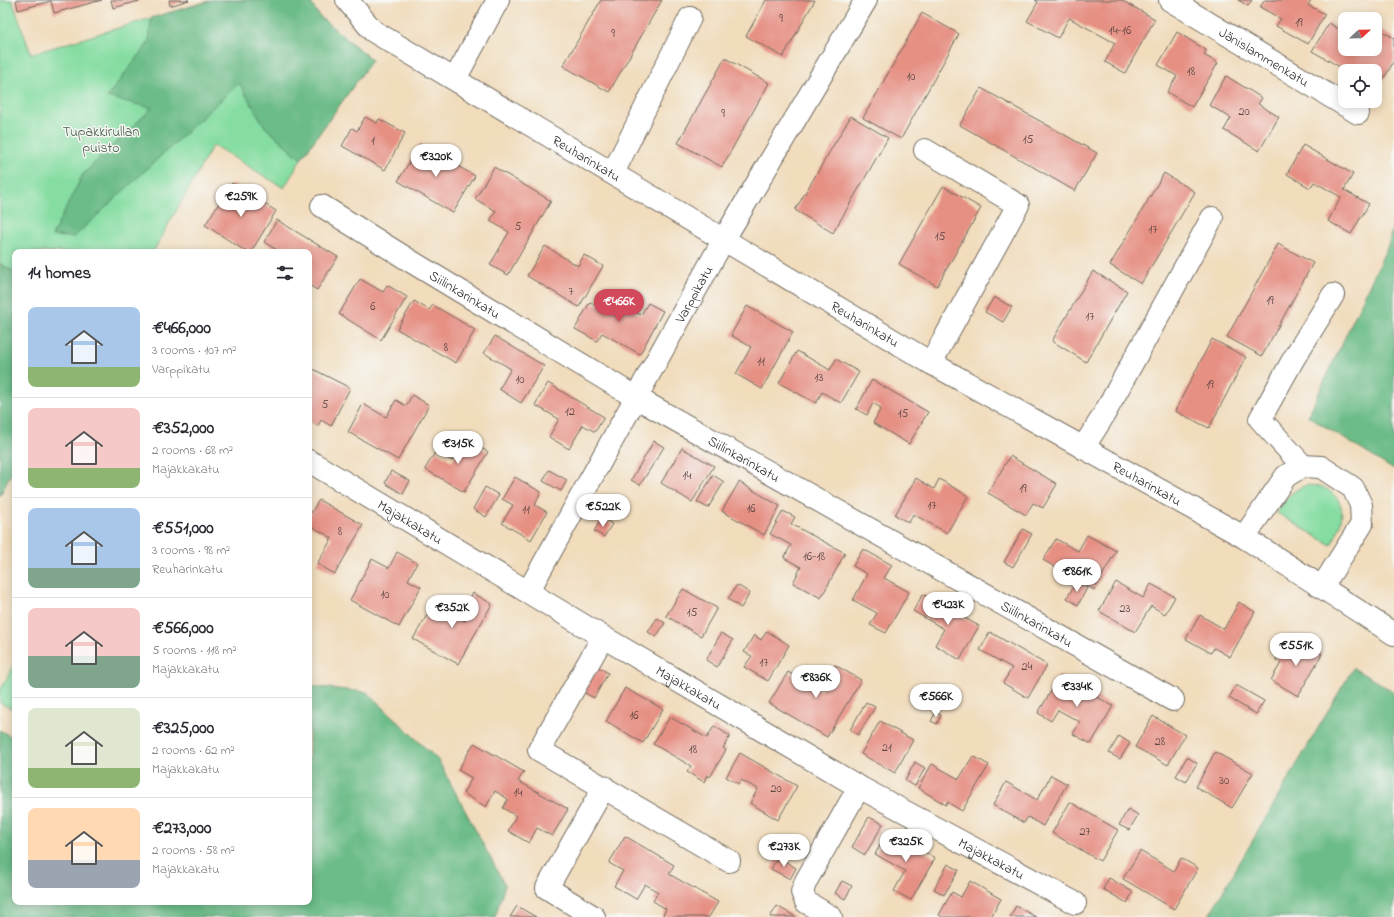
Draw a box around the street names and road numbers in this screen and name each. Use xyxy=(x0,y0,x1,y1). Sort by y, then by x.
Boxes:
street label: Jänislammenkatu xyxy=(1214,23,1313,93)
street label: Reuharinkatu xyxy=(548,131,624,188)
street label: Varppikatu xyxy=(670,262,719,328)
street label: Siilinkarinkatu xyxy=(425,266,504,325)
street label: Reuharinkatu xyxy=(826,296,902,354)
street label: Siilinkarinkatu xyxy=(704,431,783,489)
street label: Reuharinkatu xyxy=(1108,457,1185,512)
street label: Majakkakatu xyxy=(373,495,446,551)
street label: Siilinkarinkatu xyxy=(996,596,1076,653)
street label: Majakkakatu xyxy=(651,661,725,716)
street label: Majakkakatu xyxy=(954,833,1028,886)

